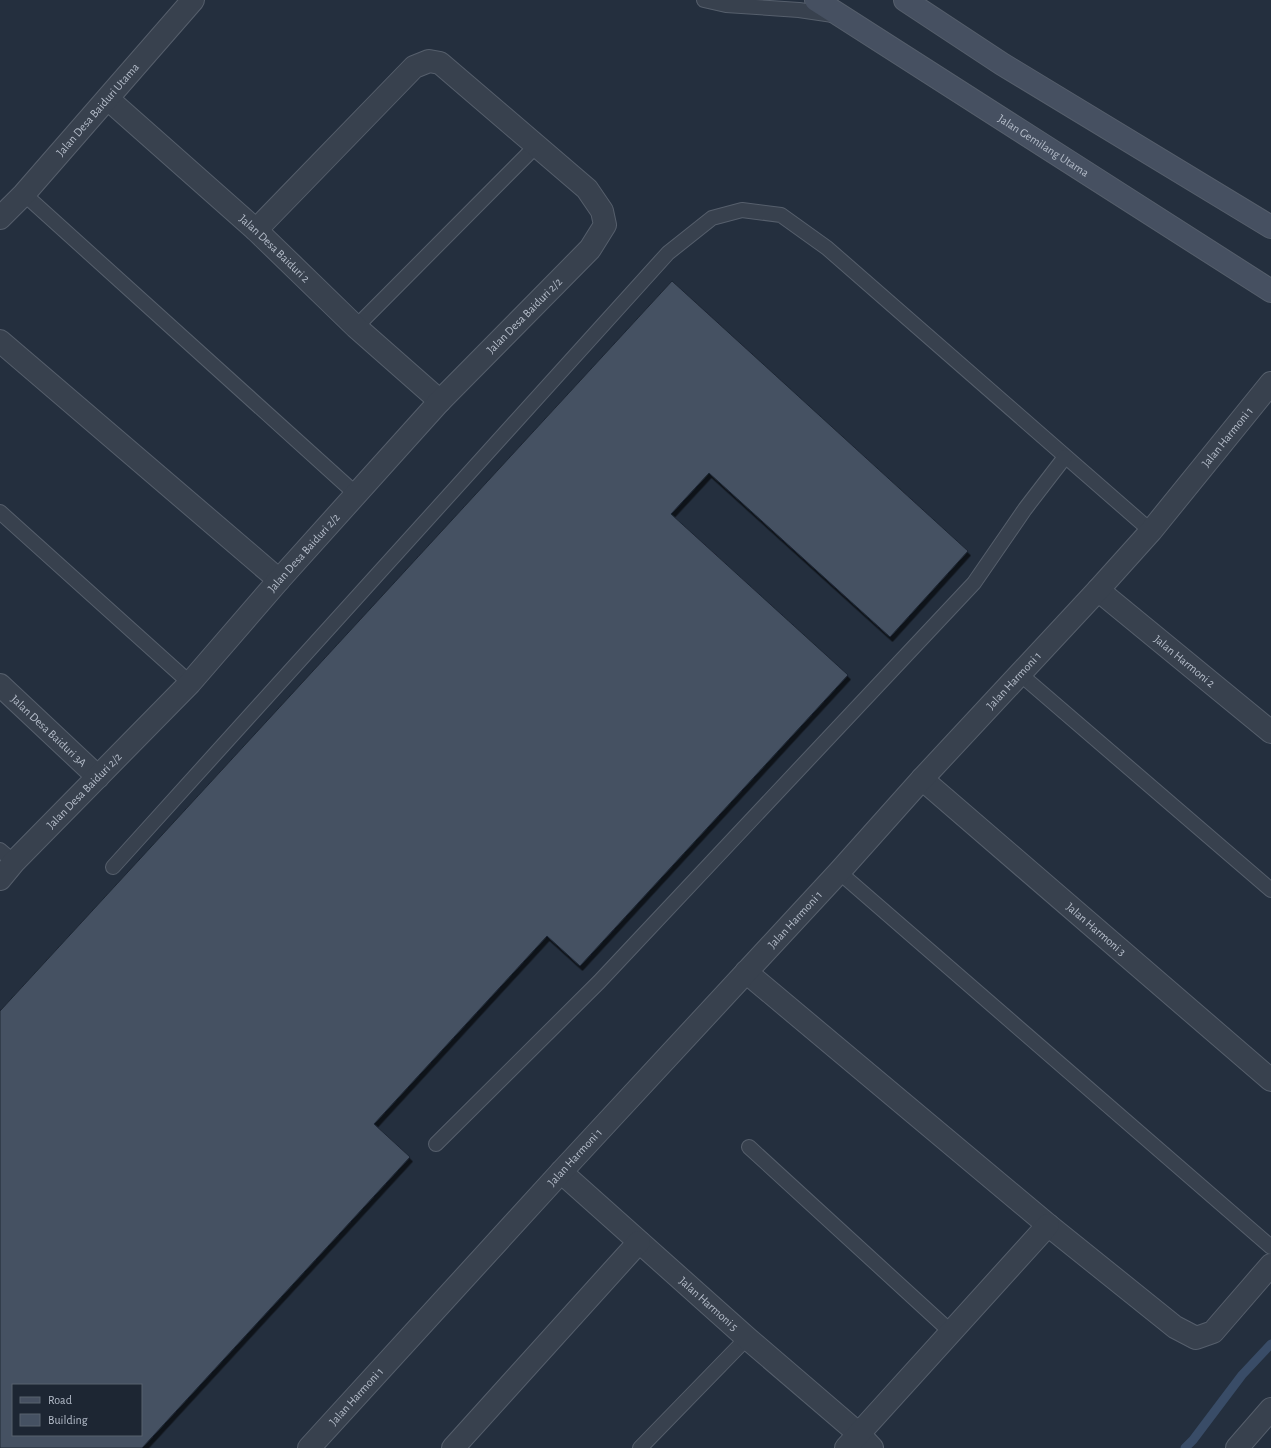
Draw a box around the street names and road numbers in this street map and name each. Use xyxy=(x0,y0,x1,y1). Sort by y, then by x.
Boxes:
street label: Jalan Desa Baiduri Utama xyxy=(54,60,141,158)
street label: Jalan Gemilang Utama xyxy=(996,112,1091,179)
street label: Jalan Desa Baiduri 2 xyxy=(237,212,313,285)
street label: Jalan Desa Baiduri 2/2 xyxy=(485,275,565,356)
street label: Jalan Harmoni 1 xyxy=(1199,405,1255,469)
street label: Jalan Desa Baiduri 2/2 xyxy=(265,511,342,594)
street label: Jalan Harmoni 2 xyxy=(1152,633,1218,690)
street label: Jalan Harmoni 1 xyxy=(984,649,1043,711)
street label: Jalan Desa Baiduri 3A xyxy=(9,693,89,769)
street label: Jalan Desa Baiduri 2/2 xyxy=(44,750,124,831)
street label: Jalan Harmoni 1 xyxy=(766,888,824,951)
street label: Jalan Harmoni 3 xyxy=(1064,900,1128,958)
street label: Jalan Harmoni 1 xyxy=(545,1126,604,1188)
street label: Jalan Harmoni 5 xyxy=(677,1275,740,1333)
street label: Jalan Harmoni 1 xyxy=(327,1365,385,1428)

